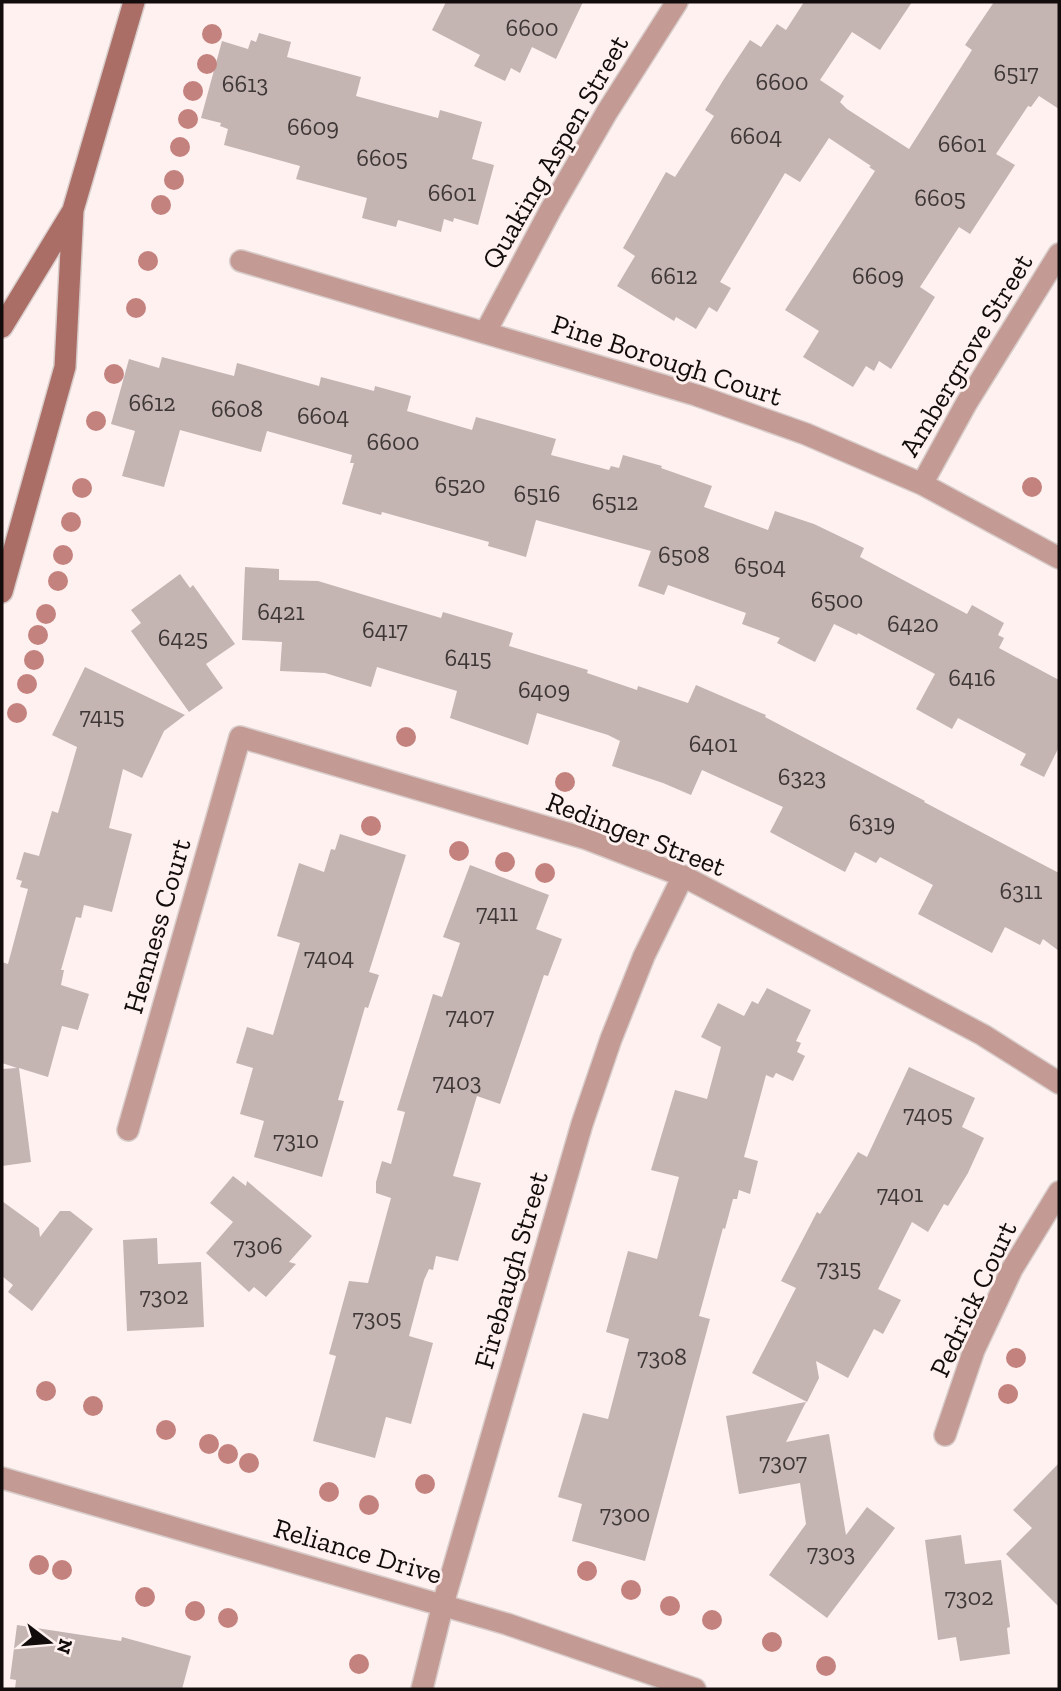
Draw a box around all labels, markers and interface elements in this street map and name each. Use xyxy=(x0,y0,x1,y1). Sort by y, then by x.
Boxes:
house number: 6600 xyxy=(505,13,559,42)
street label: Quaking Aspen Street xyxy=(475,29,636,275)
house number: 6517 xyxy=(993,58,1039,87)
house number: 6600 xyxy=(755,67,809,96)
house number: 6613 xyxy=(222,69,268,98)
house number: 6609 xyxy=(287,112,339,141)
house number: 6604 xyxy=(730,121,782,150)
house number: 6601 xyxy=(938,129,986,158)
house number: 6605 xyxy=(356,143,408,172)
house number: 6601 xyxy=(428,178,476,207)
house number: 6605 xyxy=(914,183,966,212)
street label: Ambergrove Street xyxy=(893,247,1040,462)
house number: 6612 xyxy=(650,261,698,290)
house number: 6609 xyxy=(852,261,904,290)
street label: Pine Borough Court xyxy=(548,307,787,413)
house number: 6612 xyxy=(128,388,176,417)
house number: 6608 xyxy=(211,394,263,423)
house number: 6604 xyxy=(297,401,349,430)
house number: 6600 xyxy=(366,427,420,456)
house number: 6520 xyxy=(434,470,486,499)
house number: 6516 xyxy=(513,479,561,508)
house number: 6512 xyxy=(592,487,638,516)
house number: 6508 xyxy=(658,540,710,569)
house number: 6504 xyxy=(734,551,786,580)
house number: 6500 xyxy=(811,585,863,614)
house number: 6421 xyxy=(257,597,305,626)
house number: 6420 xyxy=(887,609,939,638)
house number: 6417 xyxy=(362,615,408,644)
house number: 6425 xyxy=(158,623,208,652)
house number: 6415 xyxy=(444,643,492,672)
house number: 6416 xyxy=(948,663,996,692)
house number: 6409 xyxy=(518,675,570,704)
house number: 7415 xyxy=(79,701,125,730)
house number: 6401 xyxy=(689,729,737,758)
house number: 6323 xyxy=(778,762,826,791)
street label: Redinger Street xyxy=(542,785,731,884)
house number: 6319 xyxy=(849,808,895,837)
street label: Henness Court xyxy=(116,834,198,1017)
house number: 6311 xyxy=(1000,876,1042,905)
house number: 7411 xyxy=(476,898,518,927)
house number: 7404 xyxy=(304,942,354,971)
house number: 7407 xyxy=(446,1001,494,1030)
house number: 7403 xyxy=(432,1067,482,1096)
house number: 7405 xyxy=(903,1099,953,1128)
house number: 7310 xyxy=(273,1125,319,1154)
street label: Firebaugh Street xyxy=(467,1167,555,1372)
house number: 7401 xyxy=(877,1179,923,1208)
street label: Pedrick Court xyxy=(923,1215,1024,1382)
house number: 7306 xyxy=(233,1231,283,1260)
house number: 7315 xyxy=(817,1253,861,1282)
house number: 7302 xyxy=(139,1281,189,1310)
house number: 7305 xyxy=(352,1303,402,1332)
house number: 7308 xyxy=(637,1342,687,1371)
house number: 7307 xyxy=(759,1447,807,1476)
house number: 7300 xyxy=(600,1499,650,1528)
street label: Reliance Drive xyxy=(270,1511,446,1591)
house number: 7303 xyxy=(807,1538,855,1567)
house number: 7302 xyxy=(944,1582,994,1611)
north arrow xyxy=(14,1607,84,1677)
text: N xyxy=(52,1636,78,1657)

